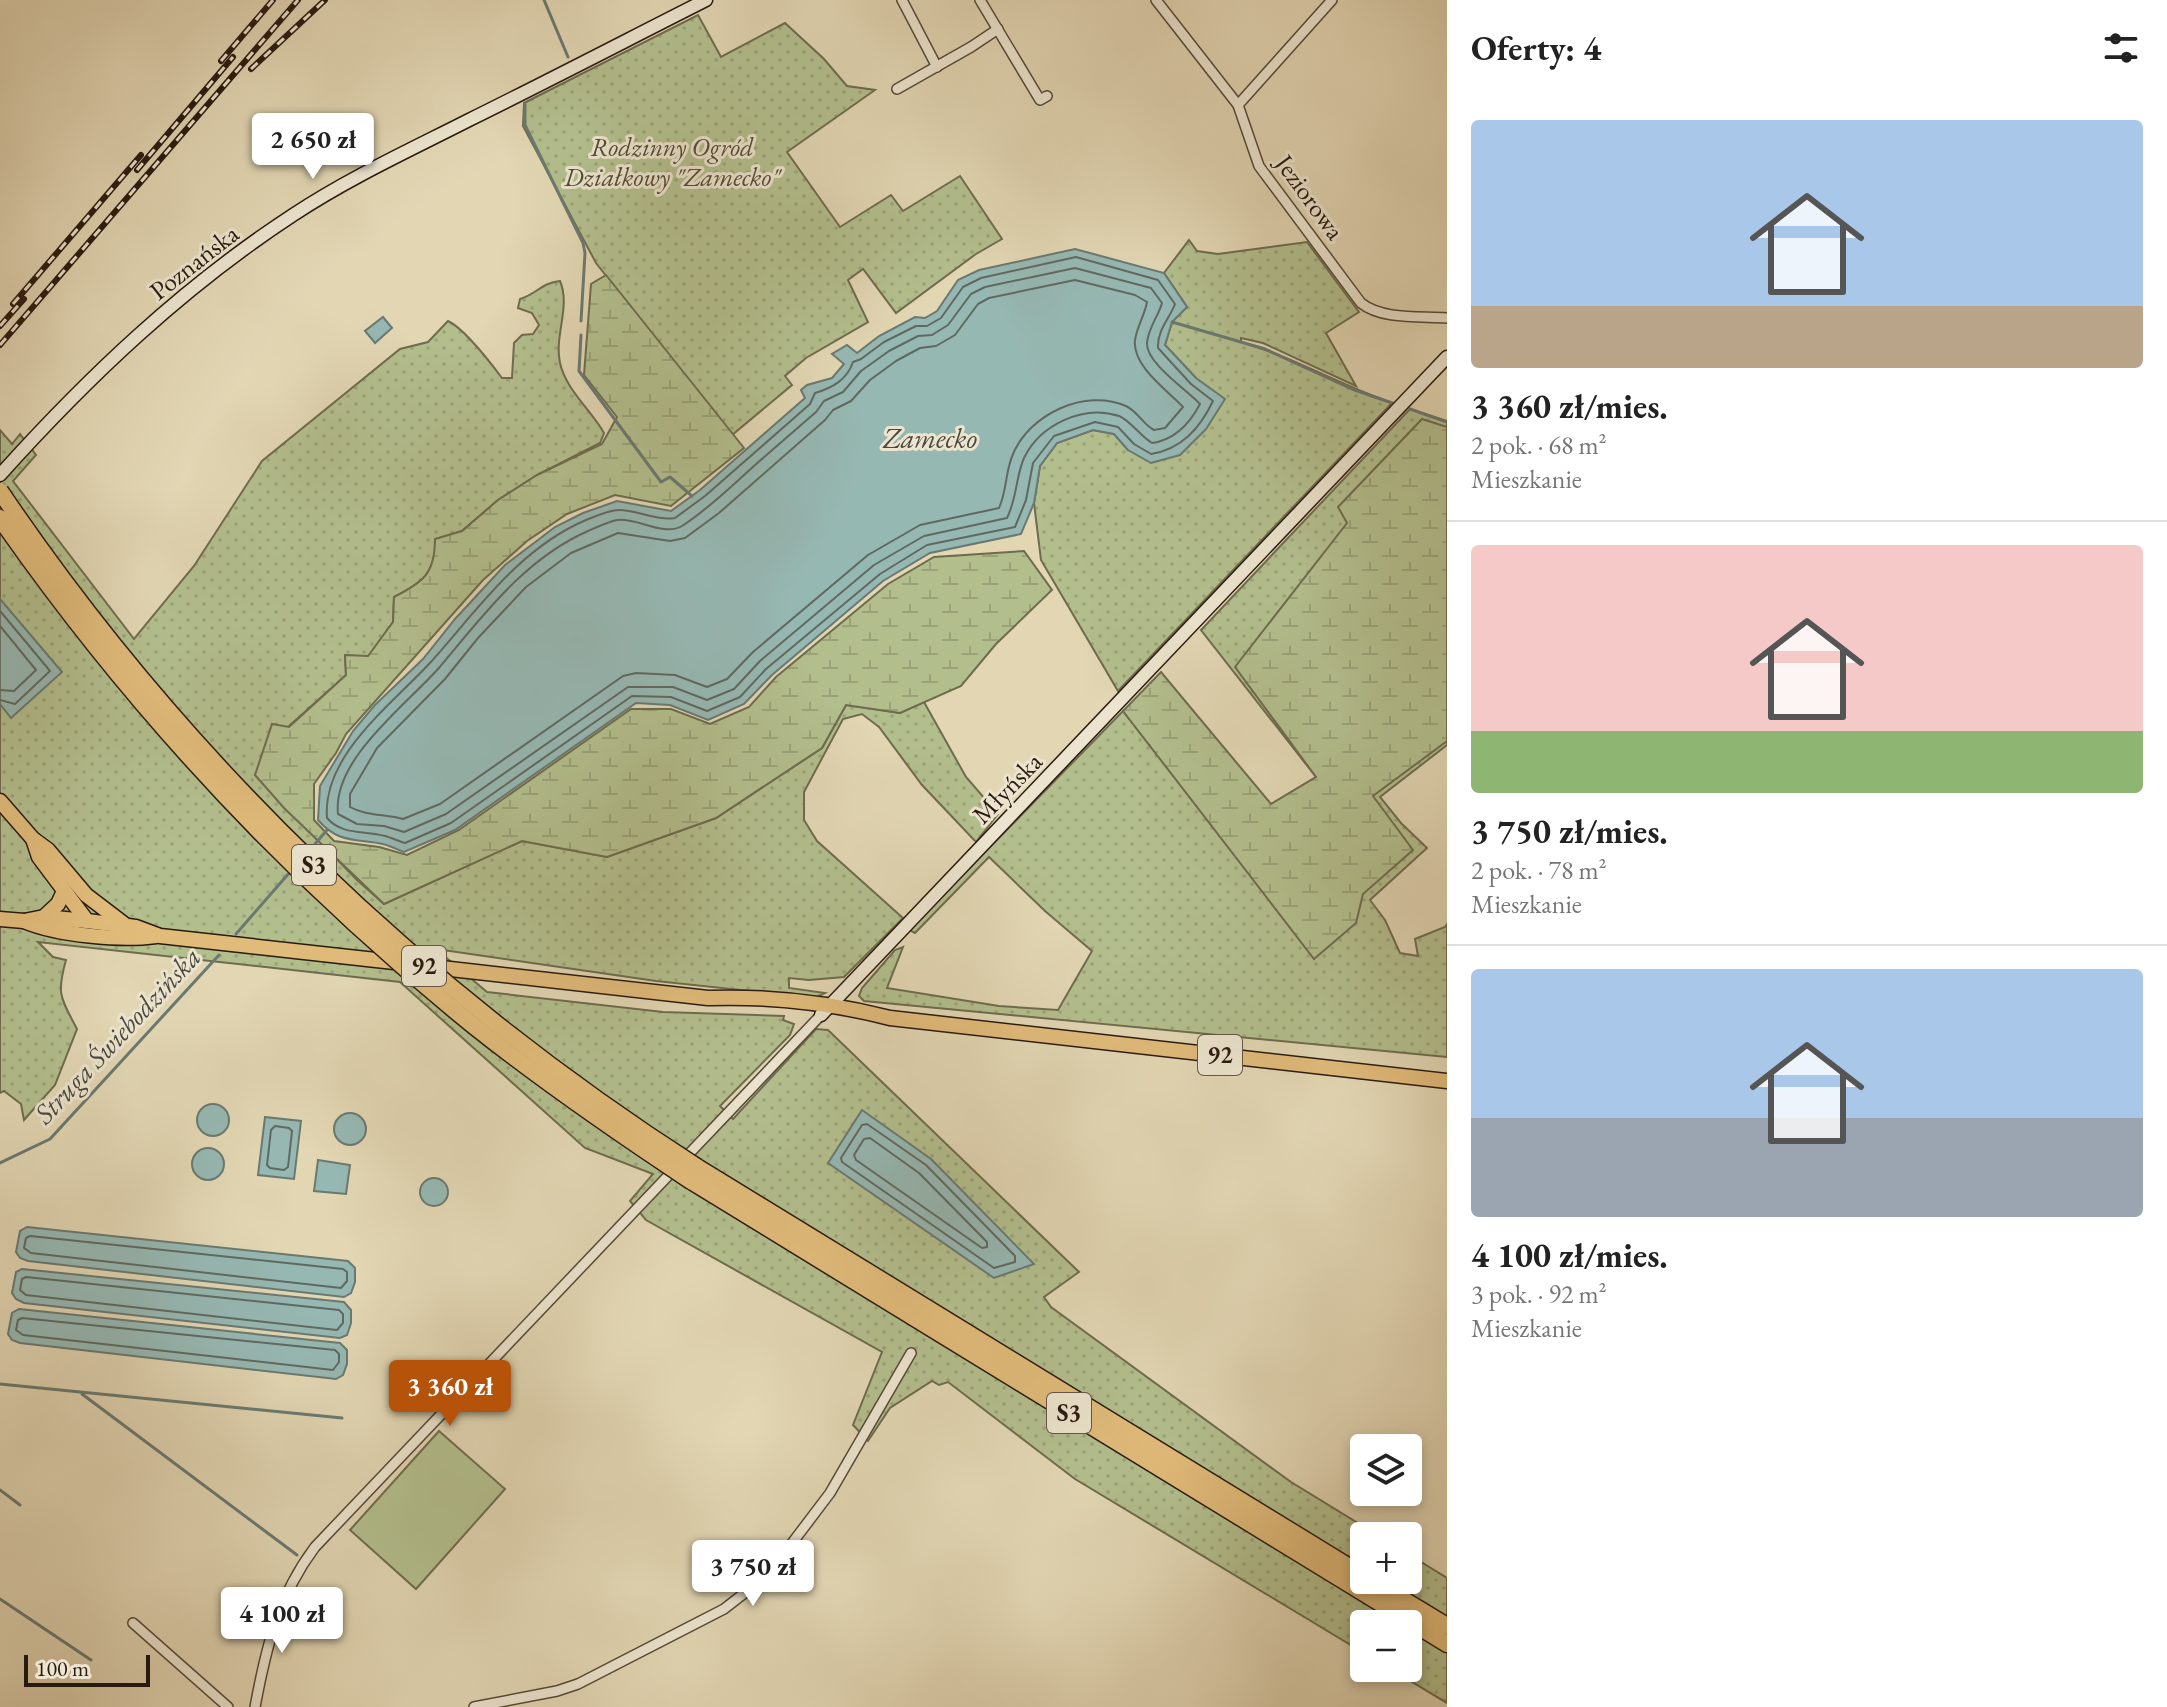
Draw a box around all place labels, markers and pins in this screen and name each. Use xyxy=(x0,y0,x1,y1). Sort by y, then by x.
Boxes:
pin: 2 650 zł xyxy=(230,113,396,181)
pin: 3 360 zł xyxy=(367,1360,533,1428)
pin: 3 750 zł xyxy=(670,1540,836,1608)
pin: 4 100 zł xyxy=(199,1587,365,1655)

